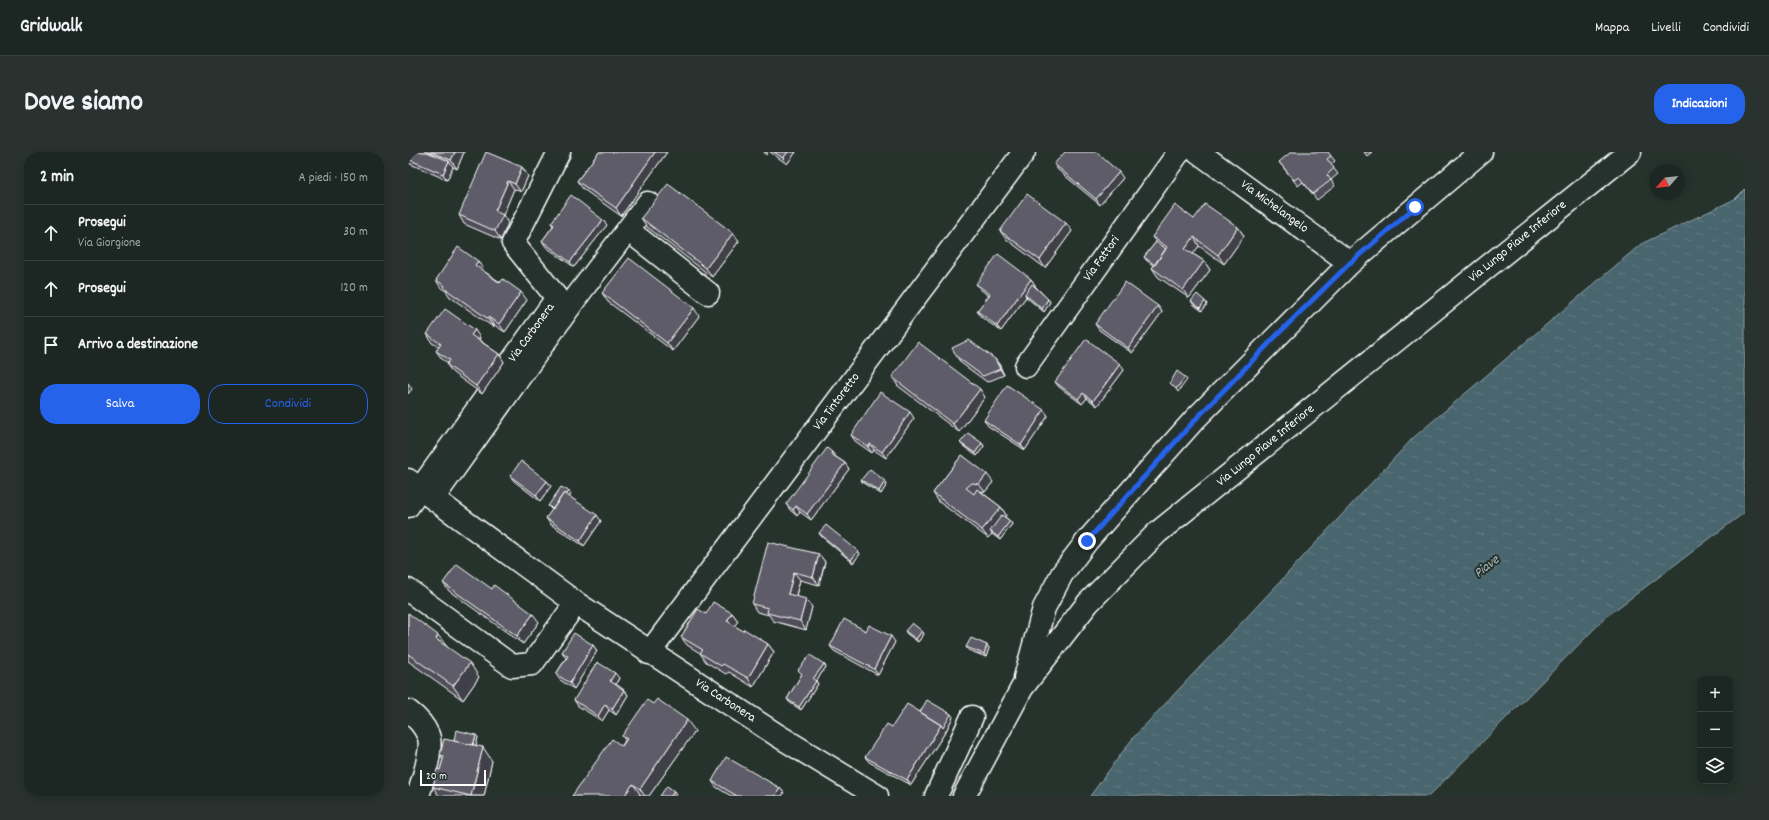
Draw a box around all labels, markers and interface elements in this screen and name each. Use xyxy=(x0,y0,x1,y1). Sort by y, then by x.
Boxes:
text: Gridwalk xyxy=(20,14,83,41)
text: Mappa xyxy=(1595,18,1629,38)
text: Livelli xyxy=(1651,18,1681,38)
text: Condividi xyxy=(1703,18,1749,38)
text: Dove siamo xyxy=(24,84,143,124)
button: Indicazioni xyxy=(1654,84,1745,124)
north arrow xyxy=(1649,164,1685,200)
text: 2 min xyxy=(40,166,74,190)
text: A piedi · 150 m xyxy=(299,169,368,188)
street label: Via Michelangelo xyxy=(1236,176,1312,238)
street label: Via Lungo Piave Inferiore xyxy=(1465,196,1571,288)
route start xyxy=(1406,198,1424,216)
text: Prosegui xyxy=(78,212,126,234)
icon: ahead xyxy=(40,222,62,244)
text: 30 m xyxy=(343,223,368,242)
street label: Via Fattori xyxy=(1079,232,1125,286)
text: Via Giorgione xyxy=(78,234,141,253)
icon: ahead xyxy=(40,278,62,300)
text: Prosegui xyxy=(78,278,126,300)
text: 120 m xyxy=(340,279,368,298)
street label: Via Carbonera xyxy=(504,299,561,367)
icon: arrive xyxy=(40,334,62,356)
text: Arrivo a destinazione xyxy=(78,334,198,356)
street label: Via Tintoretto xyxy=(809,369,865,435)
button: Salva xyxy=(40,384,200,424)
button: Condividi xyxy=(208,384,368,424)
street label: Via Lungo Piave Inferiore xyxy=(1213,400,1319,492)
route end xyxy=(1078,532,1096,550)
water label: Piave xyxy=(1470,550,1505,583)
street label: Via Carbonera xyxy=(691,674,760,728)
map controls xyxy=(1697,676,1733,784)
button: + xyxy=(1697,676,1733,712)
button: − xyxy=(1697,712,1733,748)
button: layers xyxy=(1697,748,1733,784)
scale bar xyxy=(420,768,486,787)
text: 20 m xyxy=(426,769,447,785)

